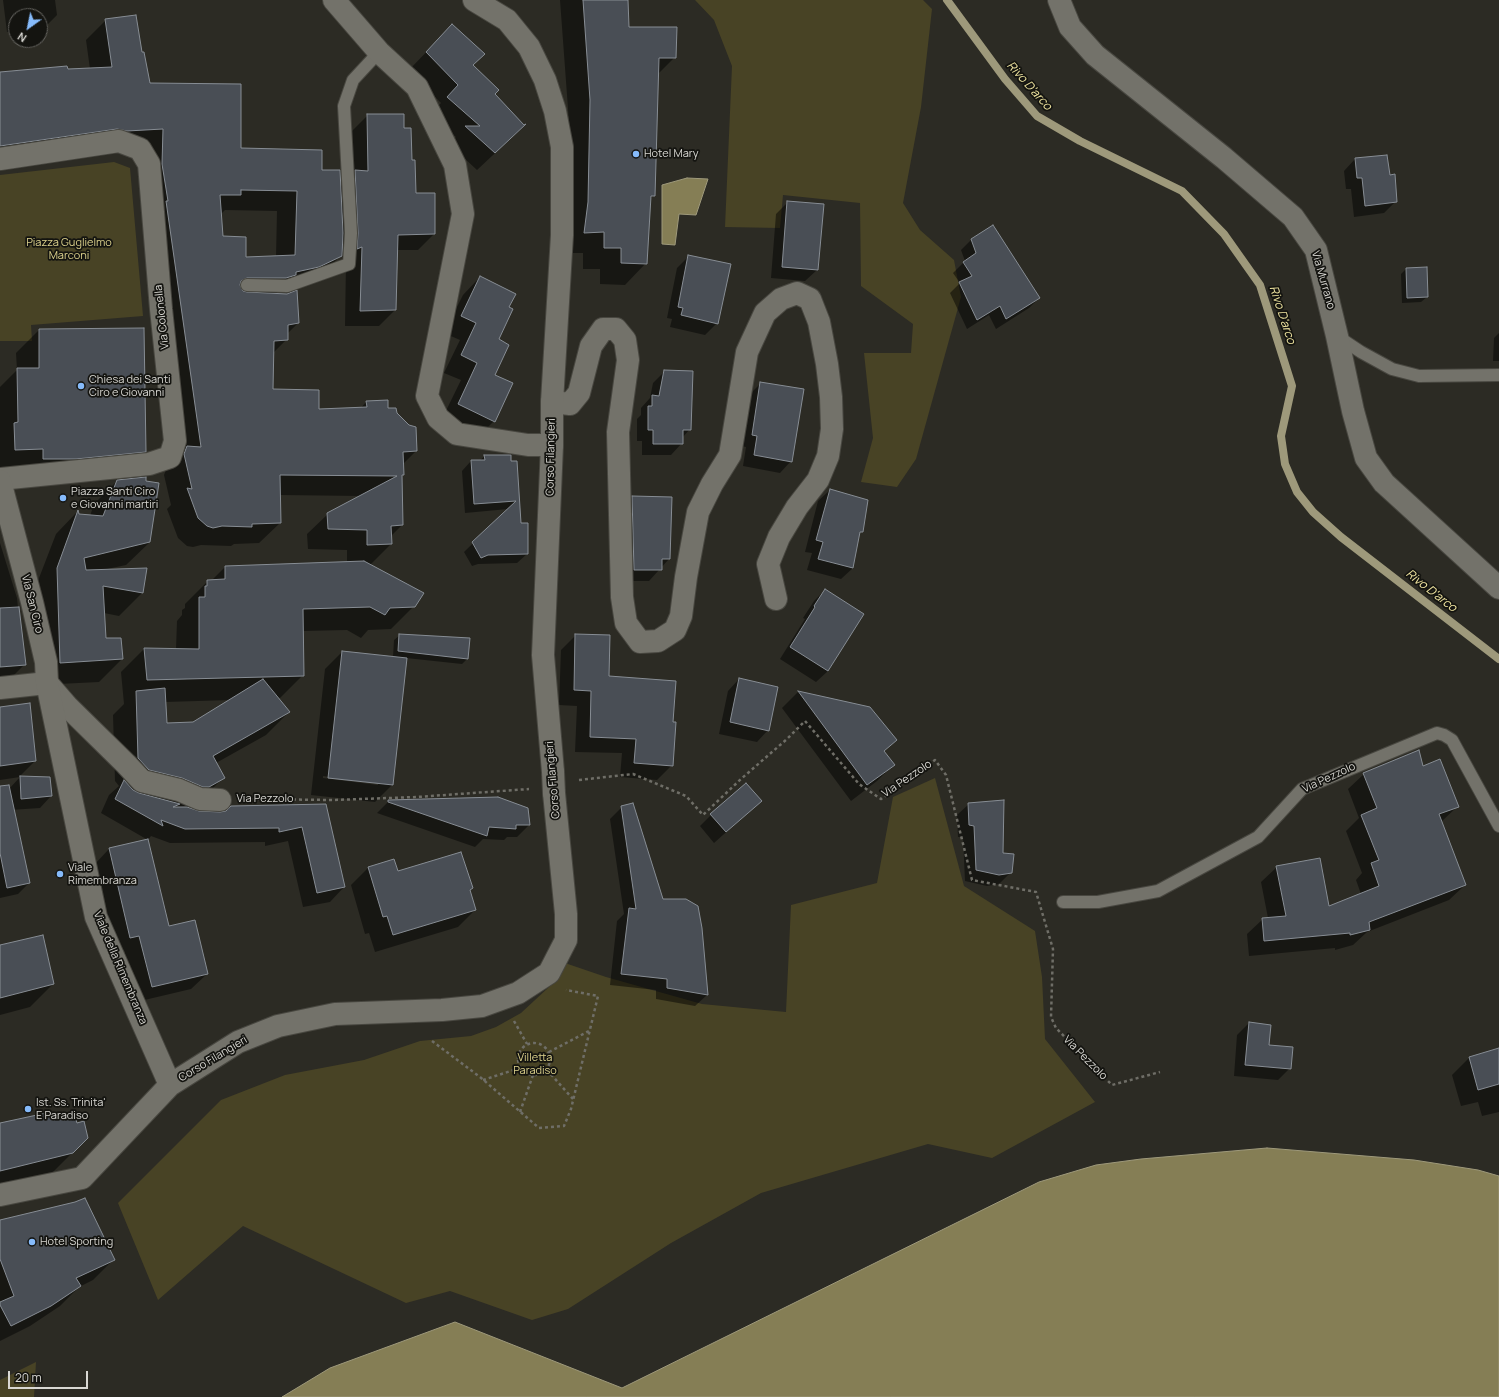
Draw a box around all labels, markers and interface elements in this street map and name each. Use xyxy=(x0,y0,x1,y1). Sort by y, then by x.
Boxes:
north arrow xyxy=(8,8,48,48)
text: N xyxy=(14,29,29,46)
water label: Rivo D'arco xyxy=(1003,59,1055,113)
place label: Hotel Mary xyxy=(644,147,698,161)
marker: Hotel Mary xyxy=(631,149,641,159)
park label: Piazza Guglielmo Marconi xyxy=(26,236,112,262)
street label: Via Murrano xyxy=(1308,249,1338,311)
street label: Via Colonella xyxy=(152,284,172,350)
water label: Rivo D'arco xyxy=(1266,284,1298,346)
place label: Chiesa dei Santi Ciro e Giovanni xyxy=(89,373,171,399)
marker: Chiesa dei Santi Ciro e Giovanni xyxy=(76,381,86,391)
street label: Corso Filangieri xyxy=(544,418,558,496)
place label: Piazza Santi Ciro e Giovanni martiri xyxy=(71,485,158,511)
marker: Piazza Santi Ciro e Giovanni martiri xyxy=(58,493,68,503)
water label: Rivo D'arco xyxy=(1403,567,1459,615)
street label: Via San Ciro xyxy=(18,573,46,635)
street label: Corso Filangieri xyxy=(543,741,563,819)
street label: Via Pezzolo xyxy=(880,758,934,800)
street label: Via Pezzolo xyxy=(1300,760,1358,796)
street label: Via Pezzolo xyxy=(236,792,294,806)
place label: Viale Rimembranza xyxy=(68,861,137,887)
marker: Viale Rimembranza xyxy=(55,869,65,879)
street label: Viale della Rimembranza xyxy=(90,909,150,1027)
street label: Corso Filangieri xyxy=(176,1033,250,1085)
street label: Via Pezzolo xyxy=(1060,1033,1110,1083)
park label: Villetta Paradiso xyxy=(513,1051,557,1077)
place label: Ist. Ss. Trinita' E Paradiso xyxy=(36,1096,106,1122)
marker: Ist. Ss. Trinita' E Paradiso xyxy=(23,1104,33,1114)
place label: Hotel Sporting xyxy=(40,1235,113,1249)
marker: Hotel Sporting xyxy=(27,1237,37,1247)
scale bar xyxy=(10,1363,90,1389)
text: 20 m xyxy=(15,1369,42,1386)

